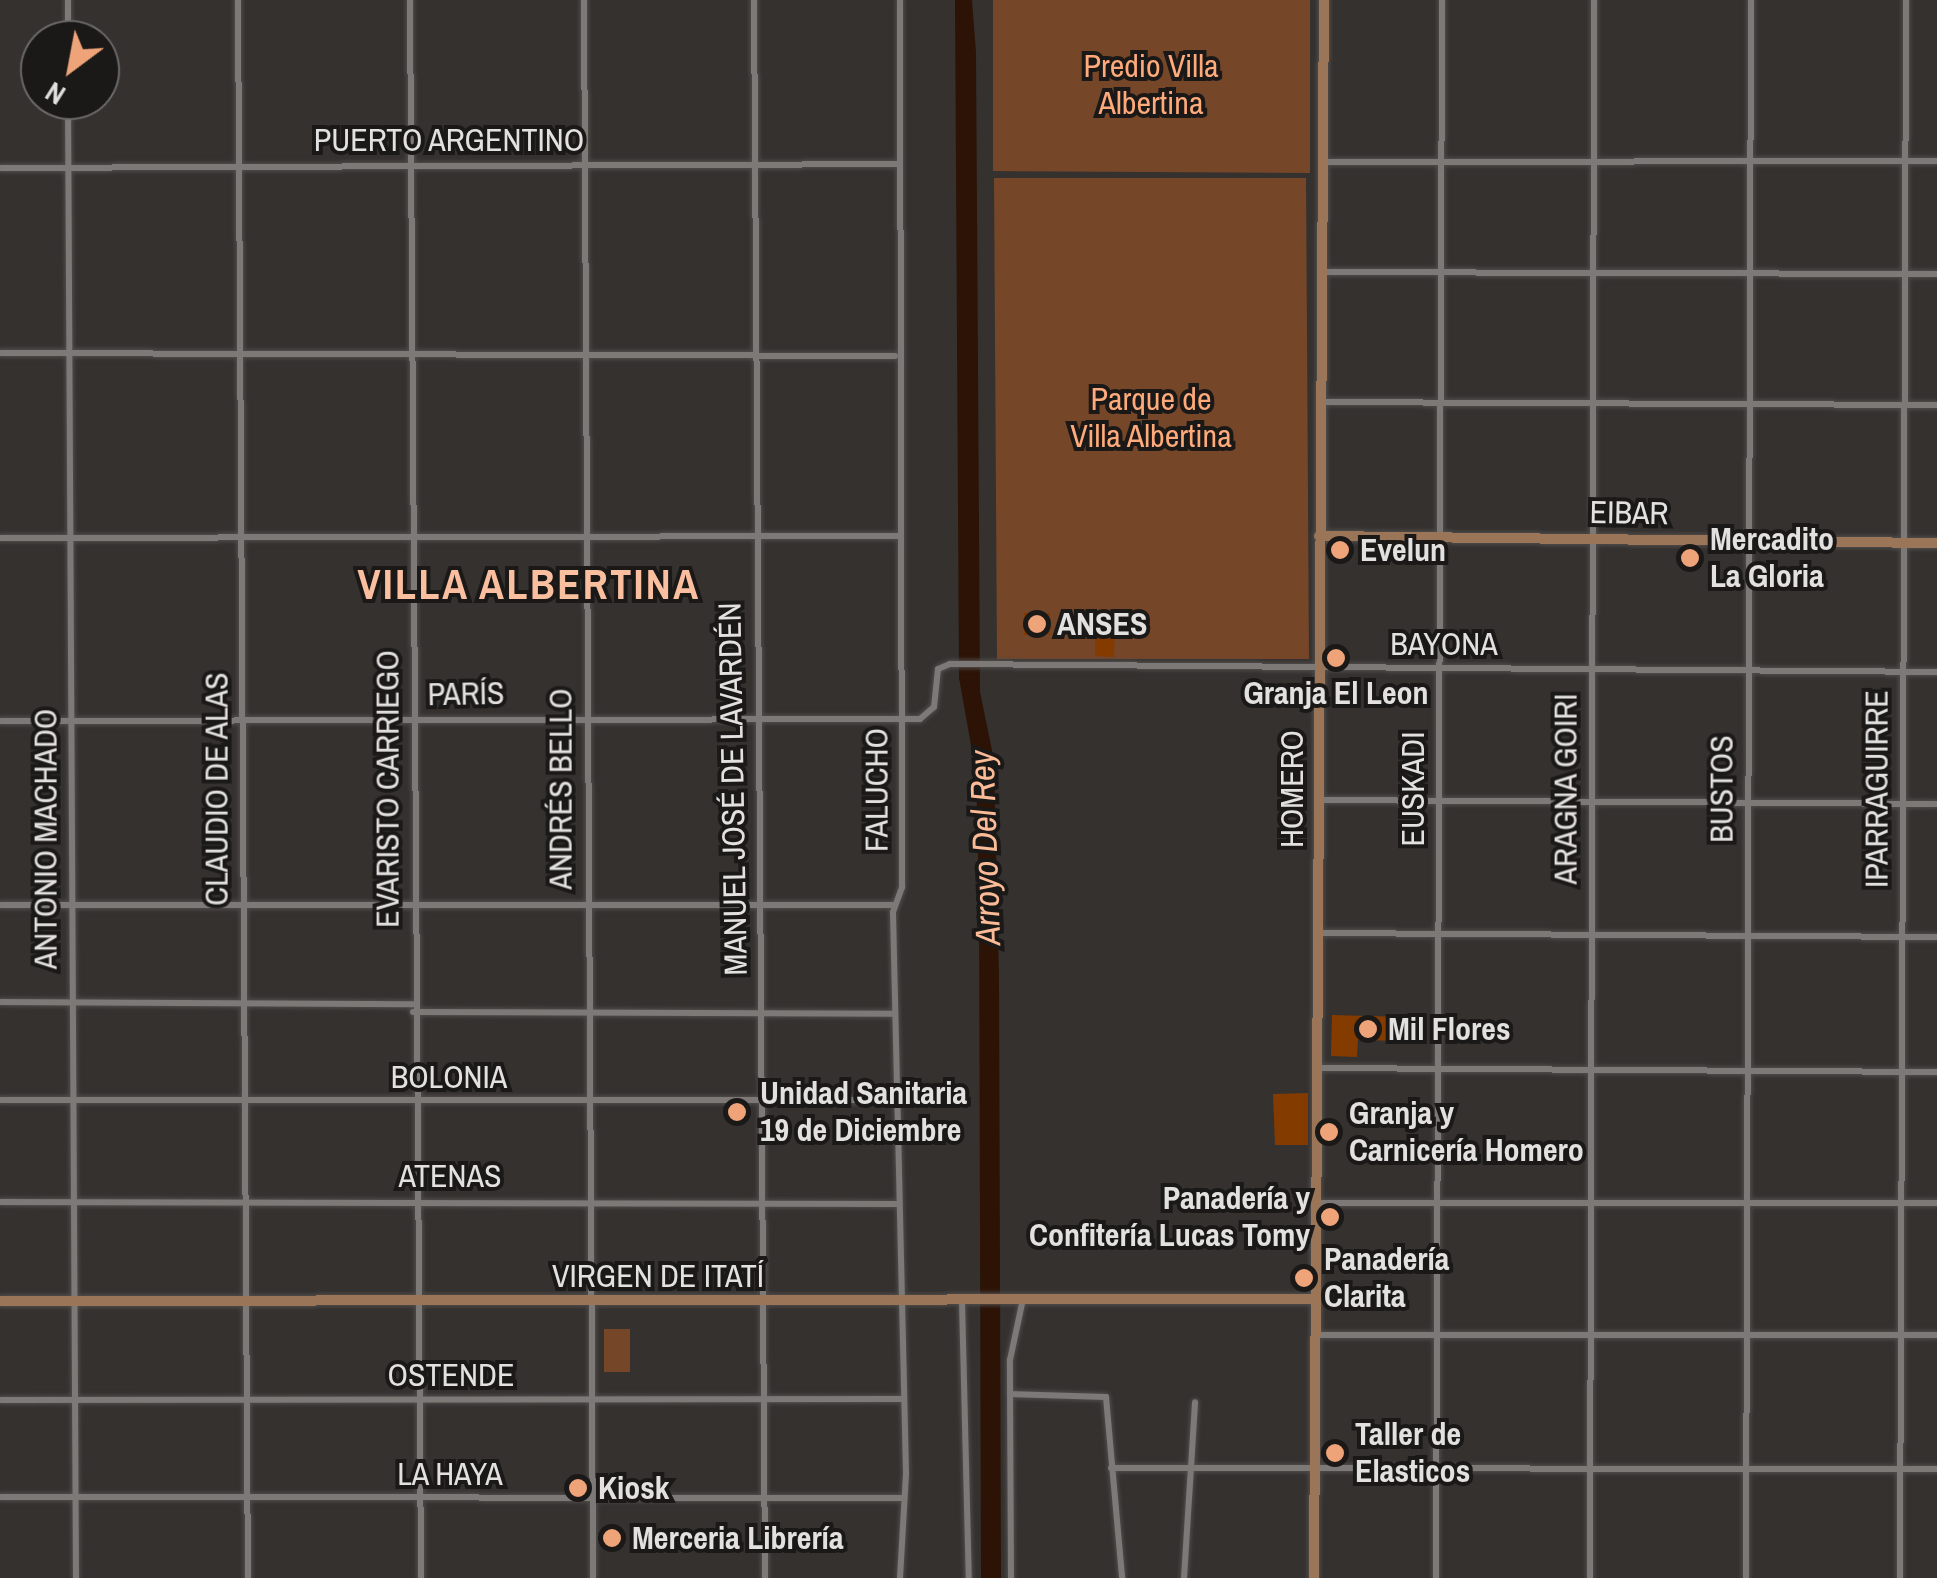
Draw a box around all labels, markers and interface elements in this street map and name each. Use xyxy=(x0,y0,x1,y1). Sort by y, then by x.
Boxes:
north arrow xyxy=(20,20,120,120)
park label: Predio Villa Albertina xyxy=(1083,48,1219,123)
text: N xyxy=(38,73,72,114)
street label: PUERTO ARGENTINO xyxy=(313,121,585,159)
park label: Parque de Villa Albertina xyxy=(1070,381,1232,456)
street label: EIBAR xyxy=(1589,493,1669,533)
place label: Mercadito La Gloria xyxy=(1710,521,1834,596)
place label: Evelun xyxy=(1360,531,1446,569)
marker: Evelun xyxy=(1329,539,1351,561)
marker: Mercadito La Gloria xyxy=(1679,547,1701,569)
district label: VILLA ALBERTINA xyxy=(356,559,702,609)
street label: MANUEL JOSÉ DE LAVARDÉN xyxy=(711,602,755,976)
place label: ANSES xyxy=(1057,605,1147,643)
marker: ANSES xyxy=(1026,613,1048,635)
street label: BAYONA xyxy=(1390,625,1498,663)
marker: Granja El Leon xyxy=(1325,647,1347,669)
street label: EVARISTO CARRIEGO xyxy=(369,650,407,928)
street label: CLAUDIO DE ALAS xyxy=(198,672,236,906)
street label: PARÍS xyxy=(427,674,505,714)
place label: Granja El Leon xyxy=(1243,674,1429,712)
street label: ANDRÉS BELLO xyxy=(542,688,580,890)
street label: IPARRAGUIRRE xyxy=(1858,690,1896,888)
street label: ARAGNA GOIRI xyxy=(1547,693,1585,885)
street label: ANTONIO MACHADO xyxy=(27,709,65,969)
street label: FALUCHO xyxy=(858,728,896,852)
street label: HOMERO xyxy=(1273,730,1311,848)
street label: EUSKADI xyxy=(1394,731,1432,847)
street label: BUSTOS xyxy=(1703,735,1741,843)
water label: Arroyo Del Rey xyxy=(961,750,1009,946)
place label: Mil Flores xyxy=(1388,1010,1510,1048)
marker: Mil Flores xyxy=(1357,1018,1379,1040)
street label: BOLONIA xyxy=(391,1058,507,1096)
place label: Unidad Sanitaria 19 de Diciembre xyxy=(760,1075,967,1150)
place label: Granja y Carnicería Homero xyxy=(1349,1095,1584,1170)
marker: Unidad Sanitaria 19 de Diciembre xyxy=(724,1099,750,1125)
marker: Granja y Carnicería Homero xyxy=(1318,1121,1340,1143)
street label: ATENAS xyxy=(398,1157,502,1195)
place label: Panadería y Confitería Lucas Tomy xyxy=(1029,1180,1310,1255)
marker: Panadería y Confitería Lucas Tomy xyxy=(1319,1206,1341,1228)
place label: Panadería Clarita xyxy=(1324,1241,1449,1316)
street label: VIRGEN DE ITATÍ xyxy=(552,1257,764,1295)
marker: Panadería Clarita xyxy=(1293,1267,1315,1289)
street label: OSTENDE xyxy=(388,1356,514,1394)
place label: Taller de Elasticos xyxy=(1355,1416,1470,1491)
marker: Taller de Elasticos xyxy=(1324,1442,1346,1464)
street label: LA HAYA xyxy=(396,1455,504,1493)
place label: Kiosk xyxy=(598,1469,669,1507)
marker: Kiosk xyxy=(567,1477,589,1499)
place label: Merceria Librería xyxy=(632,1519,843,1557)
marker: Merceria Librería xyxy=(601,1527,623,1549)

